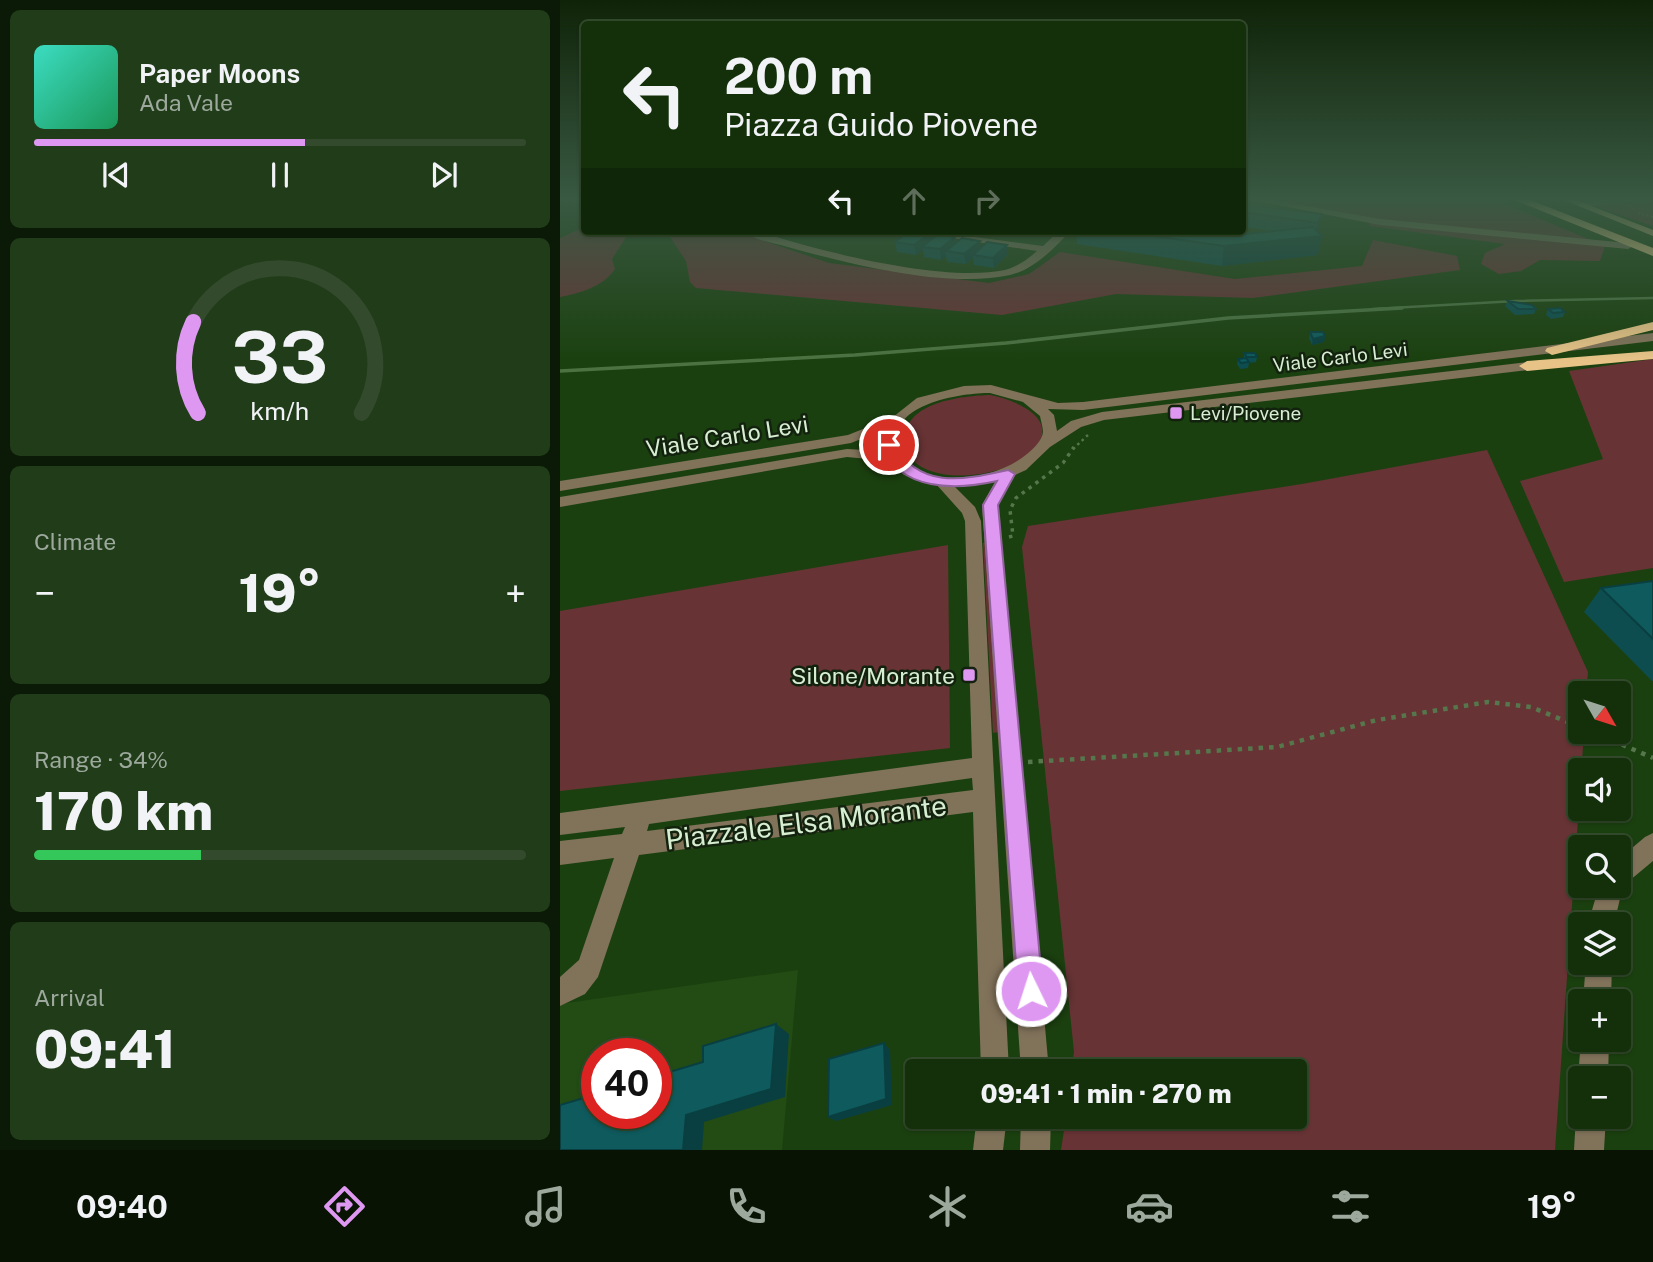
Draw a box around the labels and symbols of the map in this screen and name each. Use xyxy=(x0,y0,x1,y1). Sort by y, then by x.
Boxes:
street label: Viale Carlo Levi xyxy=(1271,338,1409,376)
place label: Levi/Piovene xyxy=(1190,402,1301,424)
marker: Levi/Piovene xyxy=(1168,405,1184,421)
street label: Viale Carlo Levi xyxy=(644,410,810,462)
pin xyxy=(859,415,919,475)
place label: Silone/Morante xyxy=(791,662,955,689)
marker: Silone/Morante xyxy=(961,667,977,683)
north arrow xyxy=(1568,681,1631,744)
street label: Piazzale Elsa Morante xyxy=(663,788,949,856)
position arrow xyxy=(994,954,1068,1028)
speed limit sign: 40 xyxy=(581,1038,672,1129)

